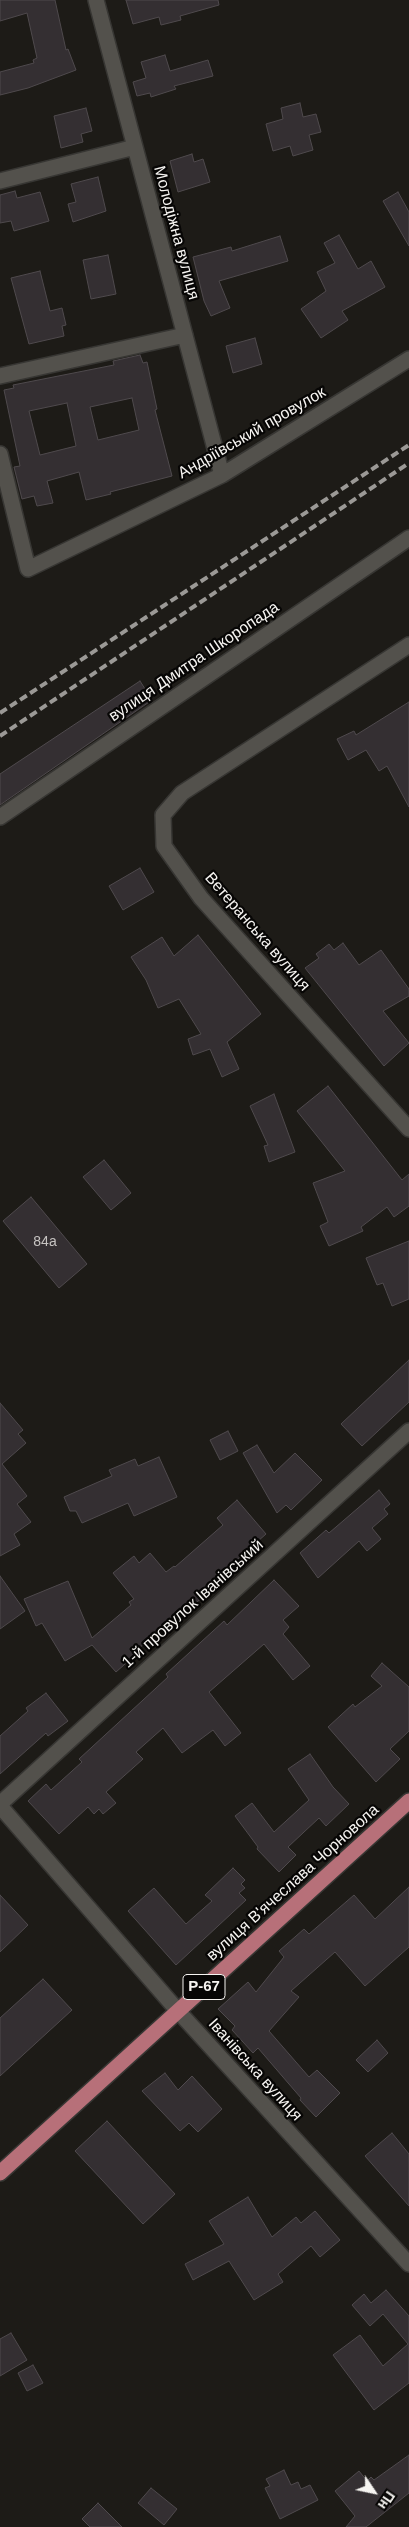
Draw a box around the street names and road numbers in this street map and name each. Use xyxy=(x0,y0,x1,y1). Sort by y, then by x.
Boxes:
street label: Молодіжна вулиця xyxy=(149,164,203,302)
street label: Андріївський провулок xyxy=(175,383,329,483)
street label: вулиця Дмитра Шкоропада xyxy=(105,598,283,726)
street label: Ветеранська вулиця xyxy=(200,869,314,995)
street label: 1-й провулок Іванівський xyxy=(118,1536,268,1672)
street label: вулиця В'ячеслава Чорновола xyxy=(203,1801,383,1965)
road number: Р-67 xyxy=(183,1974,225,2000)
street label: Іванівська вулиця xyxy=(204,2015,306,2125)

